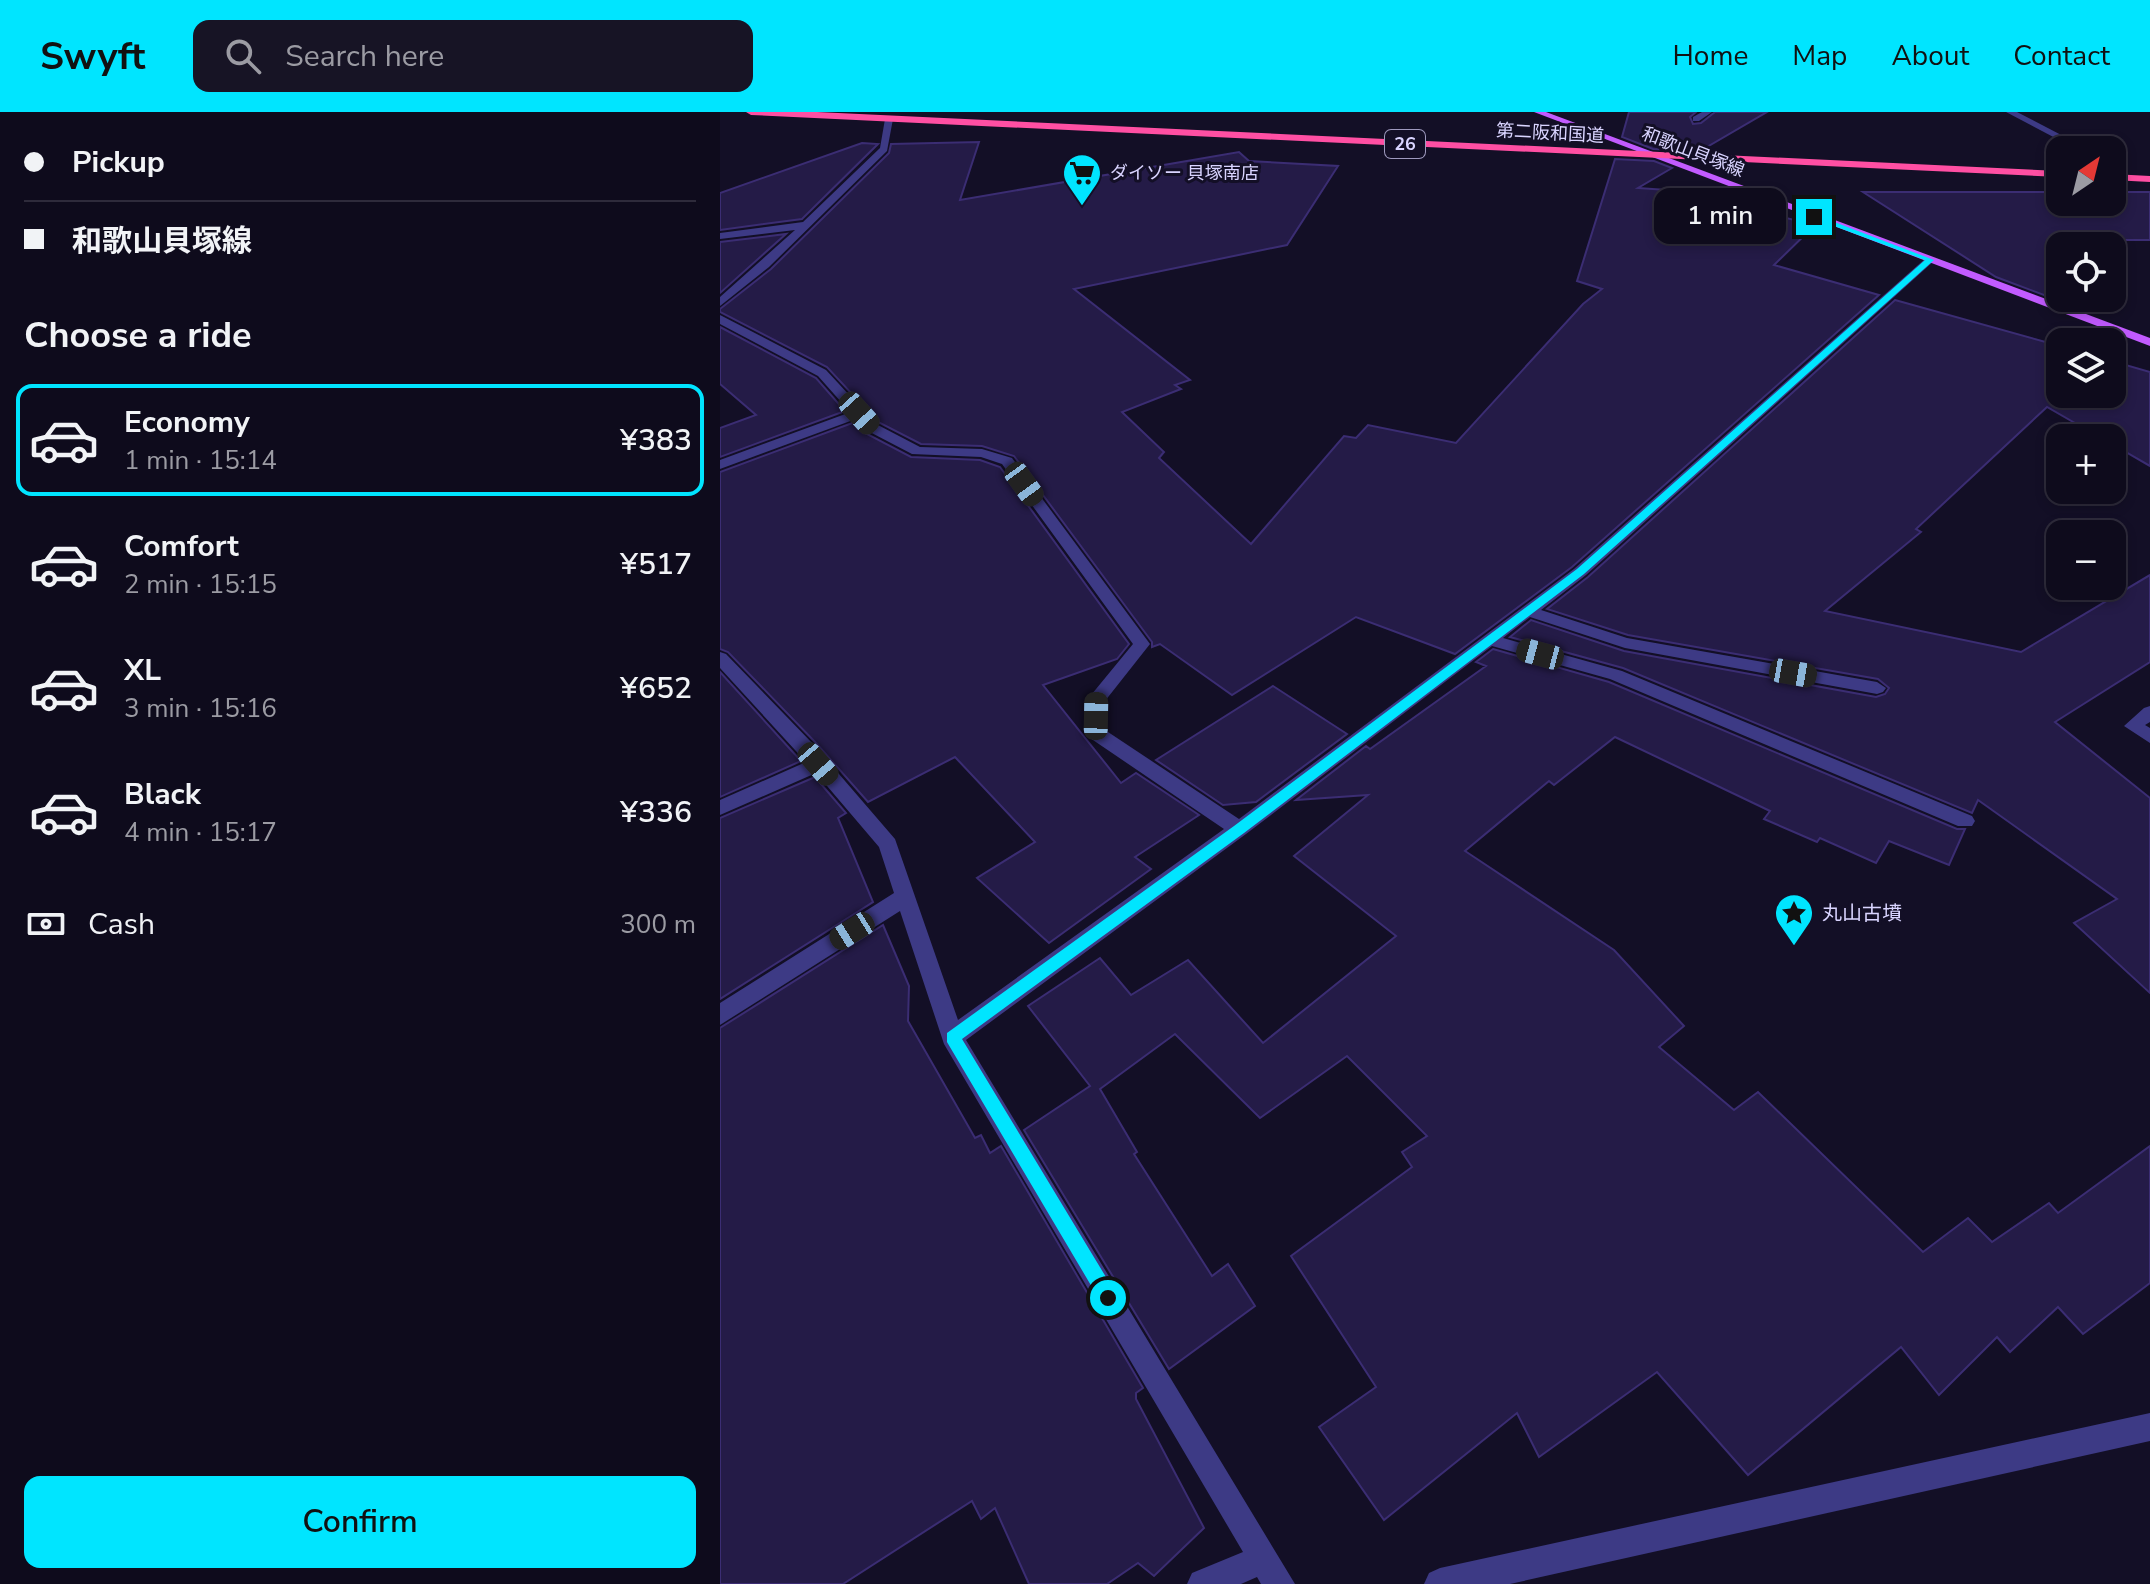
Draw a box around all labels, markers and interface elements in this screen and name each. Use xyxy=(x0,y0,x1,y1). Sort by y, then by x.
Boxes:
search box xyxy=(193,20,753,92)
text: Swyft xyxy=(40,31,145,82)
icon: search xyxy=(221,34,265,78)
text: Search here xyxy=(285,36,444,77)
text: Home xyxy=(1673,37,1748,75)
text: Map xyxy=(1792,37,1847,75)
text: About xyxy=(1891,37,1969,75)
text: Contact xyxy=(2013,37,2110,75)
street label: 第二阪和国道 xyxy=(1495,118,1605,148)
street label: 和歌山貝塚線 xyxy=(1638,121,1748,183)
road number: 26 xyxy=(1385,130,1425,158)
north arrow xyxy=(2046,136,2126,216)
map controls xyxy=(2046,136,2126,600)
text: Pickup xyxy=(72,142,165,183)
supermarket icon: ダイソー 貝塚南店 xyxy=(1061,152,1103,207)
place label: ダイソー 貝塚南店 xyxy=(1110,161,1259,185)
callout: 1 min xyxy=(1654,189,1786,245)
text: 1 min xyxy=(1687,198,1753,233)
route end xyxy=(1796,199,1832,235)
text: 和歌山貝塚線 xyxy=(72,221,252,262)
button: locate xyxy=(2046,232,2126,312)
text: Choose a ride xyxy=(24,311,252,360)
button: layers xyxy=(2046,328,2126,408)
car xyxy=(834,387,884,439)
text: Economy xyxy=(124,402,250,443)
icon: car xyxy=(28,404,100,476)
text: ¥383 xyxy=(620,420,692,461)
button: + xyxy=(2046,424,2126,504)
text: 1 min · 15:14 xyxy=(124,443,277,478)
car xyxy=(1000,458,1048,510)
button: − xyxy=(2046,520,2126,600)
text: Comfort xyxy=(124,526,239,567)
icon: car xyxy=(28,528,100,600)
text: ¥517 xyxy=(620,544,692,585)
text: 2 min · 15:15 xyxy=(124,567,277,602)
car xyxy=(1514,636,1566,672)
text: XL xyxy=(124,650,161,691)
icon: car xyxy=(28,652,100,724)
car xyxy=(1767,657,1819,689)
text: ¥652 xyxy=(620,668,692,709)
text: 3 min · 15:16 xyxy=(124,691,277,726)
car xyxy=(1084,692,1108,740)
car xyxy=(793,738,843,790)
text: Black xyxy=(124,774,201,815)
icon: car xyxy=(28,776,100,848)
text: ¥336 xyxy=(620,792,692,833)
text: 4 min · 15:17 xyxy=(124,815,277,850)
place icon: 丸山古墳 xyxy=(1773,892,1815,947)
place label: 丸山古墳 xyxy=(1822,900,1902,927)
icon: cash xyxy=(24,902,68,946)
text: Cash xyxy=(88,904,155,945)
text: 300 m xyxy=(620,907,696,942)
car xyxy=(825,908,879,954)
route start xyxy=(1090,1280,1126,1316)
button: Confirm xyxy=(24,1476,696,1568)

